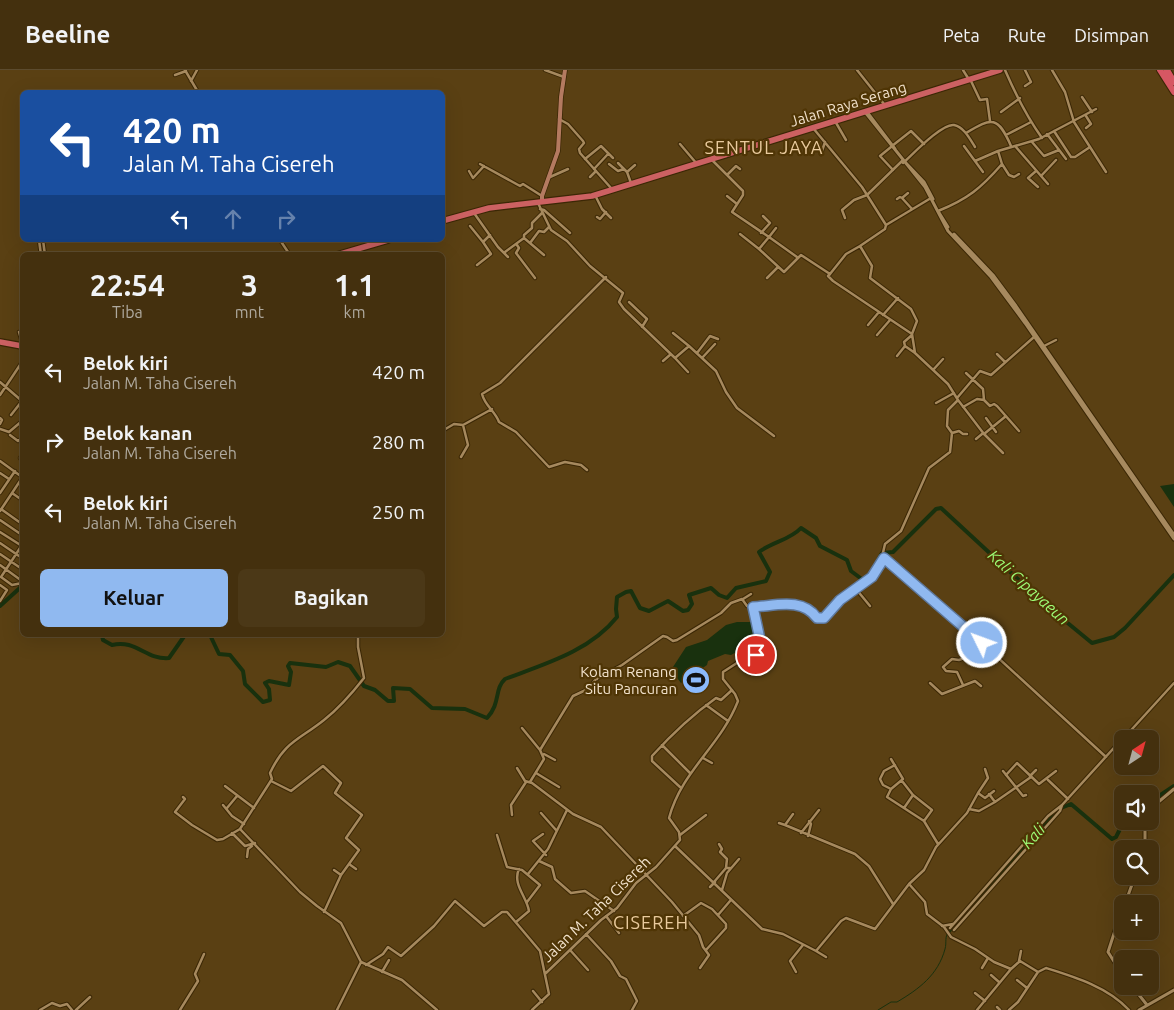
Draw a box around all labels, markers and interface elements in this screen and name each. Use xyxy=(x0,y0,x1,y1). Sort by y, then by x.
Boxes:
text: Beeline xyxy=(25,21,110,48)
text: Peta xyxy=(943,25,980,45)
text: Rute xyxy=(1008,25,1046,45)
text: Disimpan xyxy=(1074,25,1149,45)
street label: Jalan Raya Serang xyxy=(788,78,908,130)
icon: left xyxy=(40,110,105,175)
text: 420 m xyxy=(123,110,221,150)
district label: SENTUL JAYA xyxy=(704,137,824,157)
text: Jalan M. Taha Cisereh xyxy=(123,151,335,176)
icon: left xyxy=(166,205,194,233)
icon: ahead xyxy=(219,205,247,233)
icon: right xyxy=(272,205,300,233)
text: 22:54 xyxy=(90,268,165,302)
text: 3 xyxy=(241,268,258,302)
text: 1.1 xyxy=(334,268,375,302)
text: Tiba xyxy=(112,303,143,321)
text: mnt xyxy=(235,303,264,321)
text: km xyxy=(344,303,365,321)
text: Belok kiri xyxy=(83,352,168,374)
icon: left xyxy=(40,358,68,386)
text: 420 m xyxy=(372,361,425,383)
text: Jalan M. Taha Cisereh xyxy=(83,374,237,392)
text: Belok kanan xyxy=(83,422,192,444)
icon: right xyxy=(40,428,68,456)
text: 280 m xyxy=(372,431,425,453)
text: Jalan M. Taha Cisereh xyxy=(83,444,237,462)
text: Belok kiri xyxy=(83,492,168,514)
icon: left xyxy=(40,498,68,526)
text: 250 m xyxy=(372,501,425,523)
text: Jalan M. Taha Cisereh xyxy=(83,514,237,532)
water label: Kali Cipayaeun xyxy=(985,546,1073,628)
button: Keluar xyxy=(40,569,228,627)
button: Bagikan xyxy=(238,569,425,627)
position arrow xyxy=(955,616,1007,668)
pin xyxy=(735,634,777,676)
icon: arrive xyxy=(742,641,770,669)
place label: Kolam Renang Situ Pancuran xyxy=(580,663,677,697)
sports icon: Kolam Renang Situ Pancuran xyxy=(681,665,711,695)
north arrow xyxy=(1114,730,1159,775)
map controls xyxy=(1114,730,1159,995)
button: sound xyxy=(1114,785,1159,830)
water label: Kali xyxy=(1017,819,1049,852)
button: search xyxy=(1114,840,1159,885)
street label: Jalan M. Taha Cisereh xyxy=(538,853,654,965)
button: + xyxy=(1114,895,1159,940)
district label: CISEREH xyxy=(613,912,689,932)
button: − xyxy=(1114,950,1159,995)

